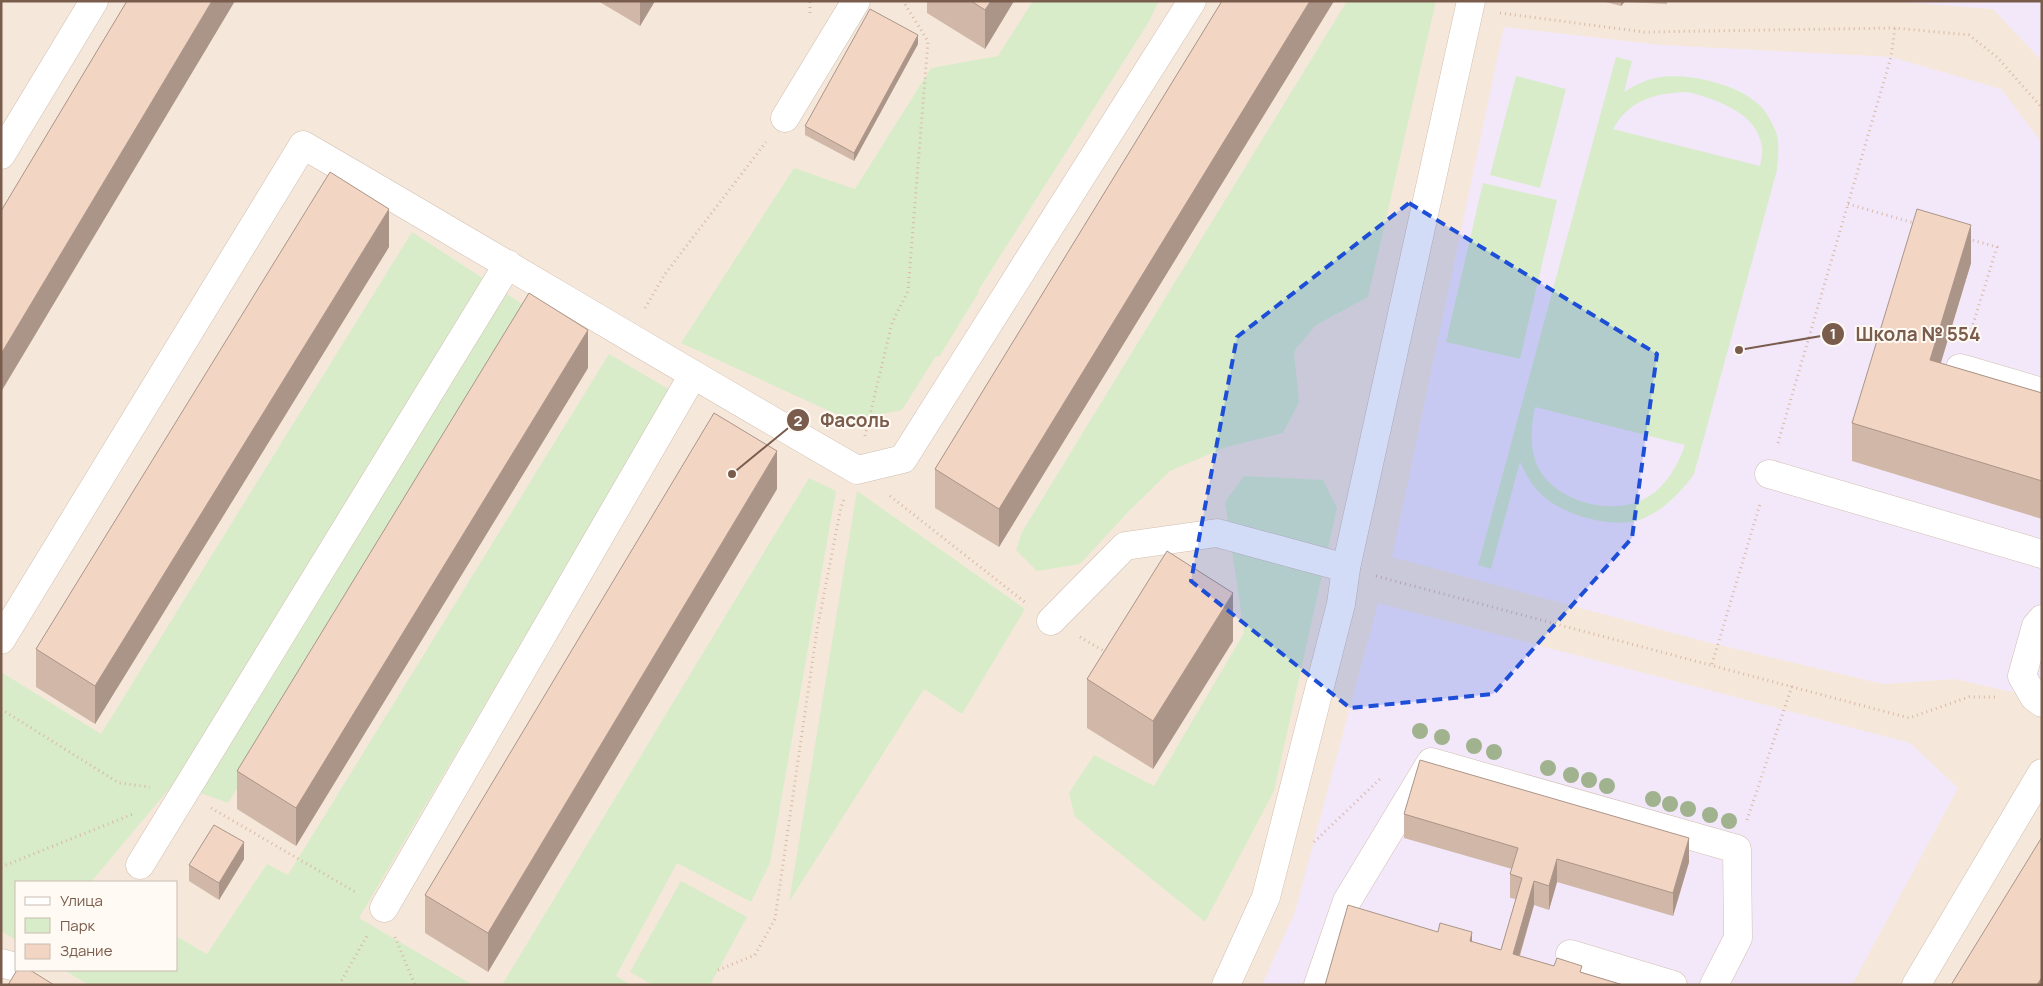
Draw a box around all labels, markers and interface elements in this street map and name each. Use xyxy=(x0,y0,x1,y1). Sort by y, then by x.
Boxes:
callout: Школа № 554 xyxy=(1821,317,1991,351)
text: Школа № 554 xyxy=(1855,321,1981,347)
text: 1 xyxy=(1830,323,1836,344)
callout: Фасоль xyxy=(785,403,900,437)
text: Фасоль xyxy=(820,407,890,433)
text: 2 xyxy=(794,410,803,431)
legend xyxy=(15,881,178,971)
text: Улица xyxy=(60,890,103,911)
text: Парк xyxy=(60,915,96,936)
text: Здание xyxy=(60,940,113,961)

